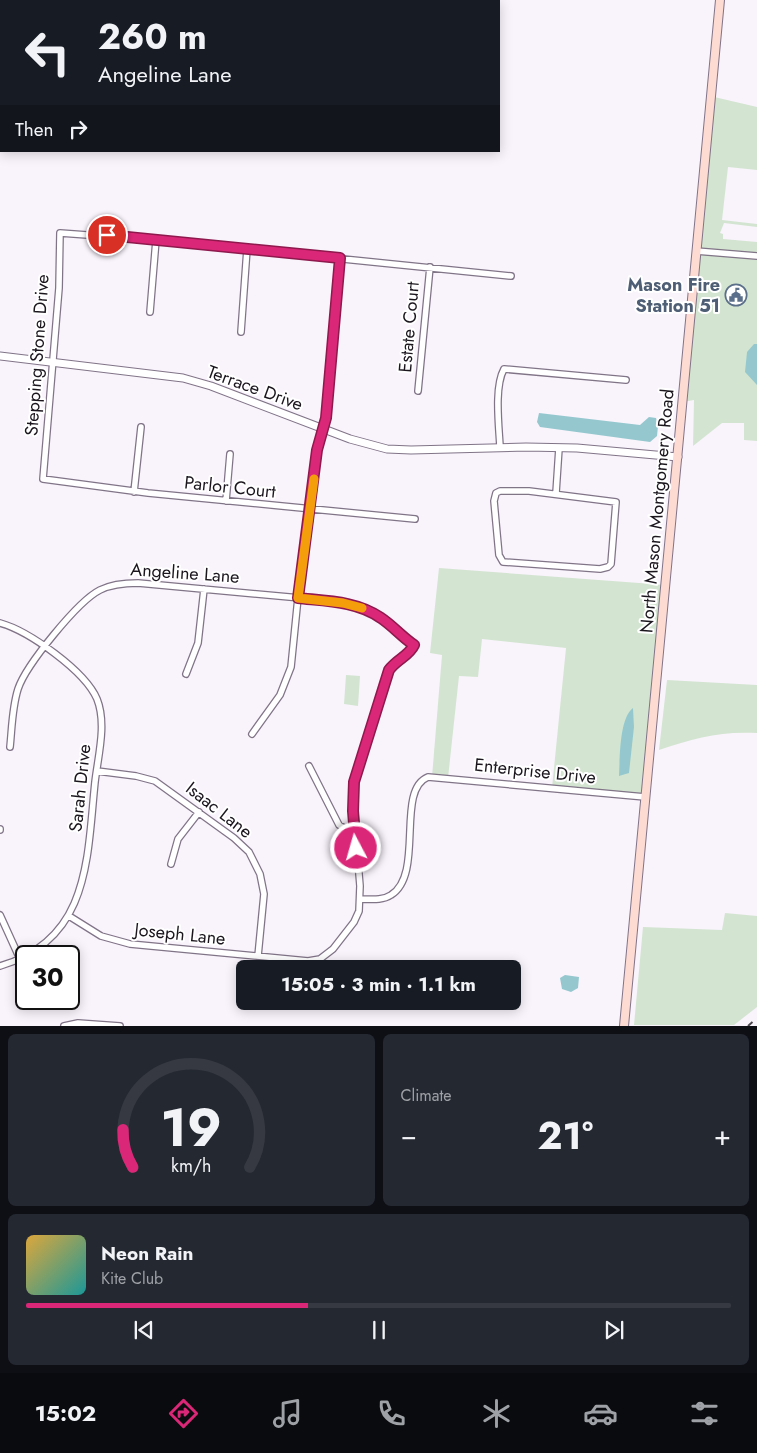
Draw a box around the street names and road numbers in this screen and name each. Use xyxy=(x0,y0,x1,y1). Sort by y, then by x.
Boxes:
street label: Stepping Stone Drive xyxy=(18,273,56,437)
street label: Estate Court xyxy=(392,280,426,374)
street label: Terrace Drive xyxy=(204,359,306,417)
street label: North Mason Montgomery Road xyxy=(633,388,681,634)
street label: Parlor Court xyxy=(183,469,278,505)
street label: Angeline Lane xyxy=(130,556,240,590)
street label: Sarah Drive xyxy=(62,743,98,833)
street label: Enterprise Drive xyxy=(473,752,597,790)
street label: Isaac Lane xyxy=(180,776,258,844)
street label: Joseph Lane xyxy=(131,916,227,952)

